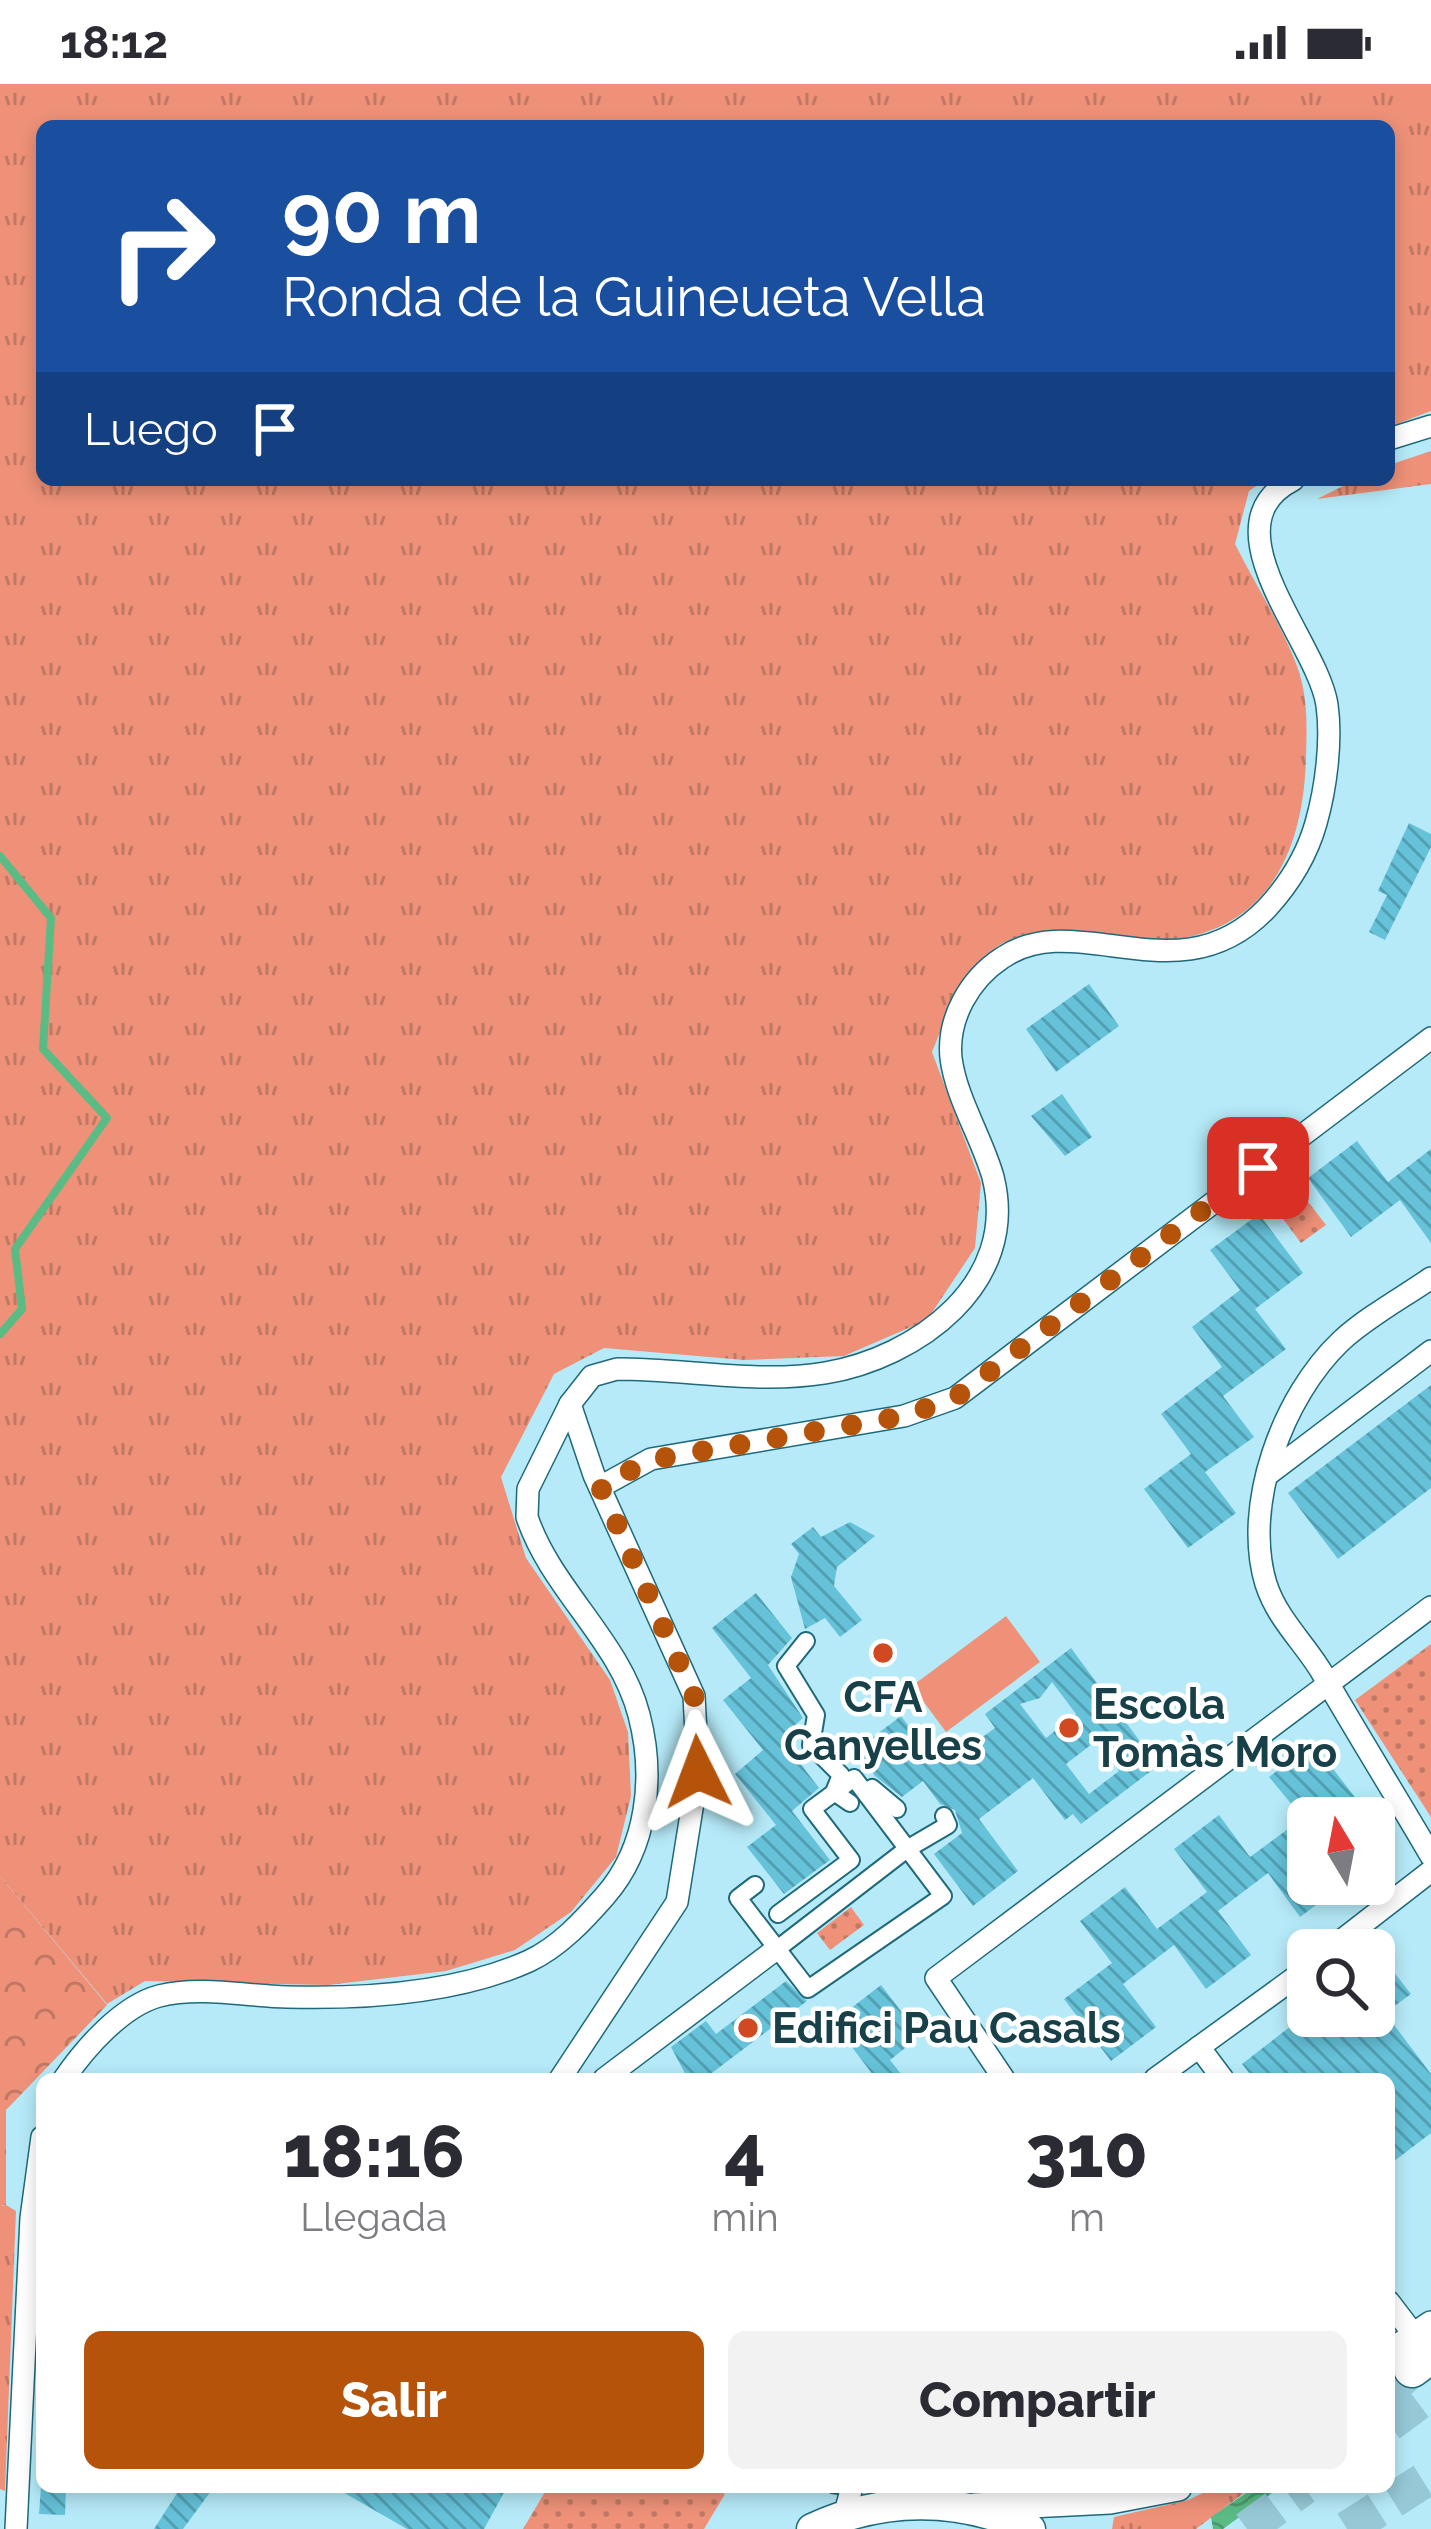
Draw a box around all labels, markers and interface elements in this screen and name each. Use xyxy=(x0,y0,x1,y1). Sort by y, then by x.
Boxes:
text: 18:12 xyxy=(60,16,168,69)
text: 90 m xyxy=(282,164,481,263)
icon: right xyxy=(84,168,240,324)
text: Ronda de la Guineueta Vella xyxy=(282,265,986,329)
icon: arrive xyxy=(242,396,308,462)
text: Luego xyxy=(84,403,218,456)
pin xyxy=(1207,1117,1309,1219)
icon: arrive xyxy=(1225,1135,1291,1201)
marker: CFA Canyelles xyxy=(870,1640,896,1666)
place label: CFA Canyelles xyxy=(784,1673,982,1770)
place label: Escola Tomàs Moro xyxy=(1093,1680,1337,1777)
position arrow xyxy=(635,1709,761,1835)
marker: Escola Tomàs Moro xyxy=(1056,1715,1082,1741)
north arrow xyxy=(1287,1797,1395,1905)
map controls xyxy=(1287,1797,1395,2037)
button: search xyxy=(1287,1929,1395,2037)
place label: Edifici Pau Casals xyxy=(772,2004,1121,2053)
marker: Edifici Pau Casals xyxy=(735,2015,761,2041)
text: 18:16 xyxy=(283,2109,465,2194)
text: 4 xyxy=(724,2109,766,2194)
text: 310 xyxy=(1026,2109,1148,2194)
text: Llegada xyxy=(300,2194,447,2240)
text: min xyxy=(712,2194,779,2240)
text: m xyxy=(1069,2194,1105,2240)
button: Salir xyxy=(84,2331,704,2469)
button: Compartir xyxy=(728,2331,1347,2469)

